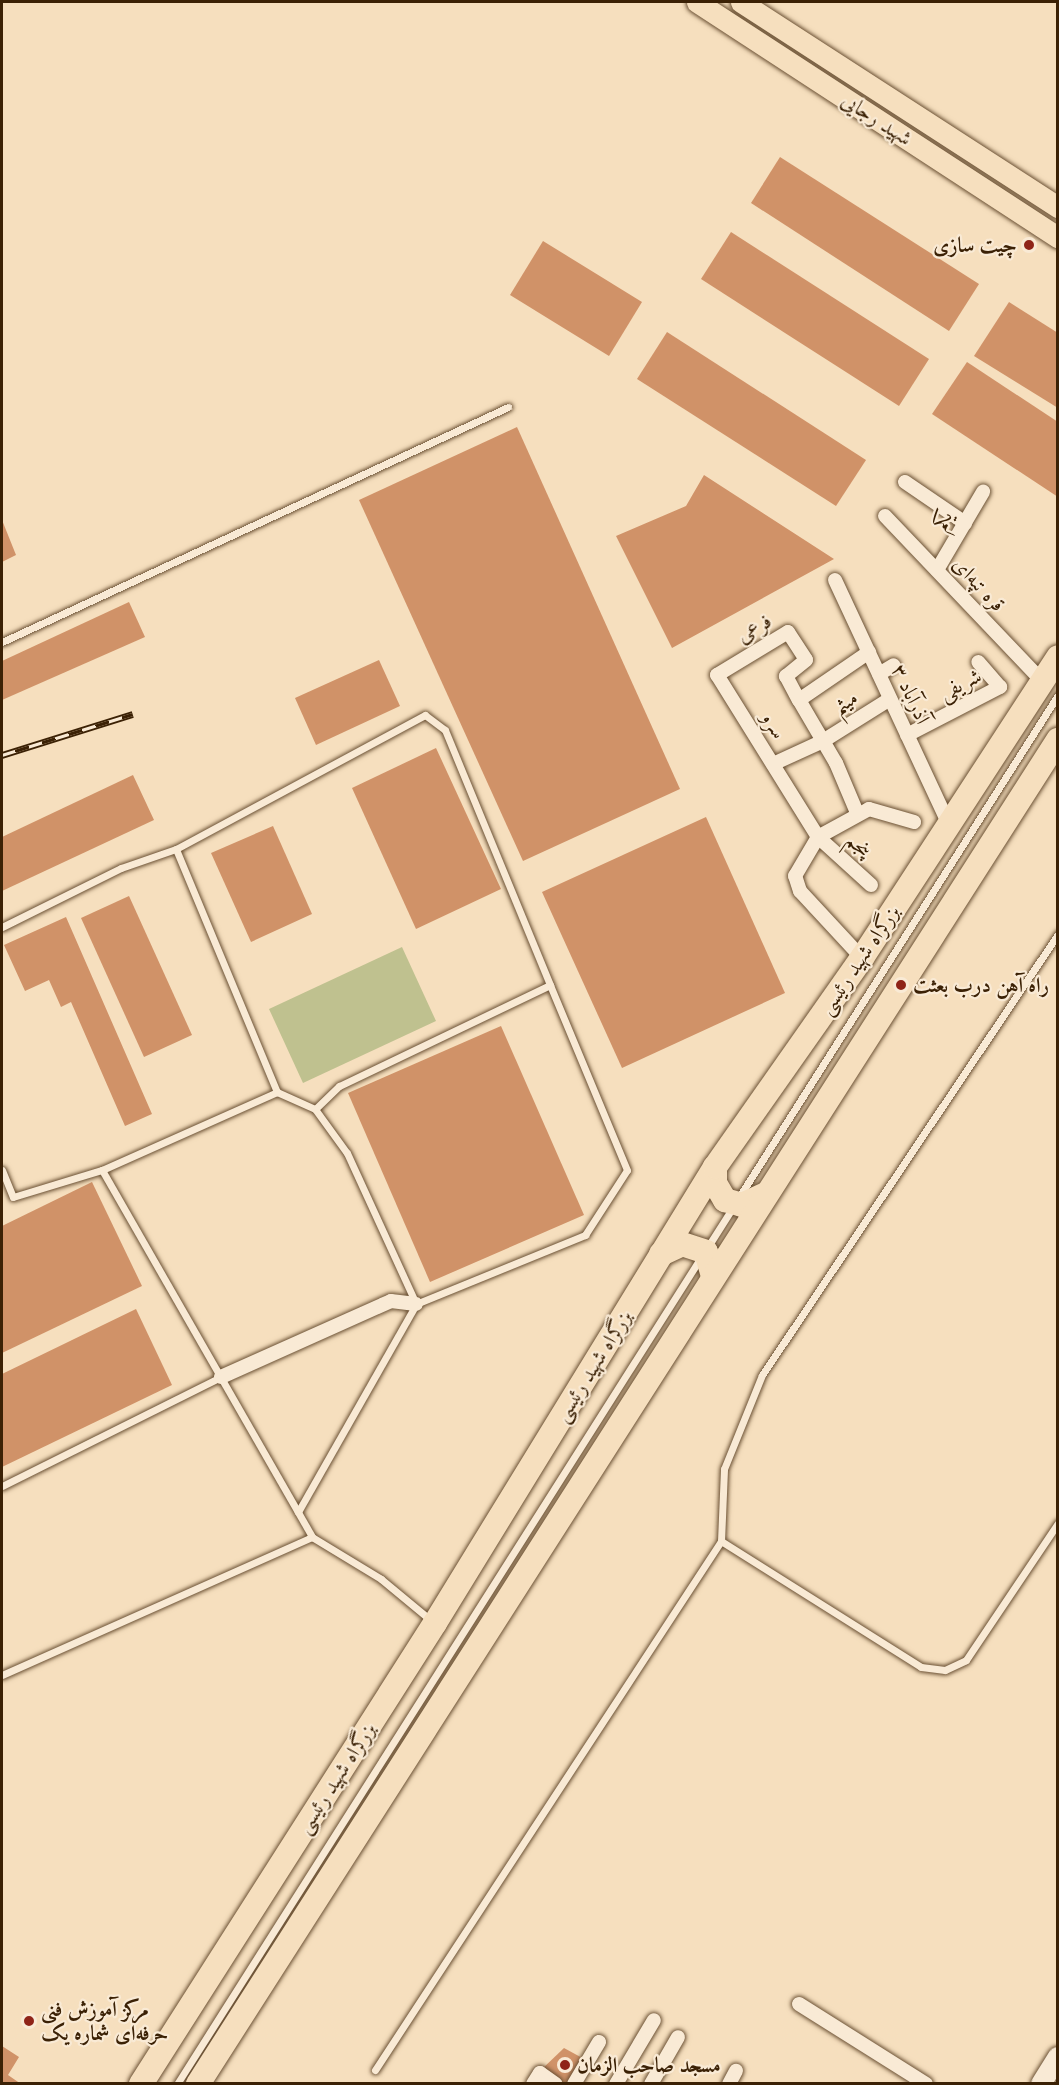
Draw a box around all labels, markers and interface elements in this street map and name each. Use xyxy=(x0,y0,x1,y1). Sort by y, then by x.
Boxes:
street label: شهید رجایی xyxy=(837,87,917,151)
place label: چیت سازی xyxy=(933,232,1017,258)
marker: چیت سازی xyxy=(1022,238,1036,252)
street label: یکم xyxy=(926,506,958,534)
street label: قره تپه‌ای xyxy=(947,551,1011,617)
street label: فرعی xyxy=(732,608,776,648)
street label: ۳ آذرآباد xyxy=(886,660,936,728)
street label: شریفی xyxy=(935,663,985,705)
street label: میثم xyxy=(828,685,862,719)
street label: سرو xyxy=(756,707,792,743)
street label: پنجم xyxy=(841,827,877,863)
street label: بزرگراه شهید رئیسی xyxy=(813,900,905,1020)
place label: راه آهن درب بعثت xyxy=(913,972,1049,998)
marker: راه آهن درب بعثت xyxy=(894,978,908,992)
street label: بزرگراه شهید رئیسی xyxy=(549,1305,637,1427)
street label: بزرگراه شهید رئیسی xyxy=(291,1718,381,1838)
place label: مرکز آموزش فنی حرفه‌ای شماره یک xyxy=(41,1996,168,2046)
marker: مرکز آموزش فنی حرفه‌ای شماره یک xyxy=(22,2014,36,2028)
place label: مسجد صاحب الزمان xyxy=(577,2052,721,2078)
marker: مسجد صاحب الزمان xyxy=(558,2058,572,2072)

